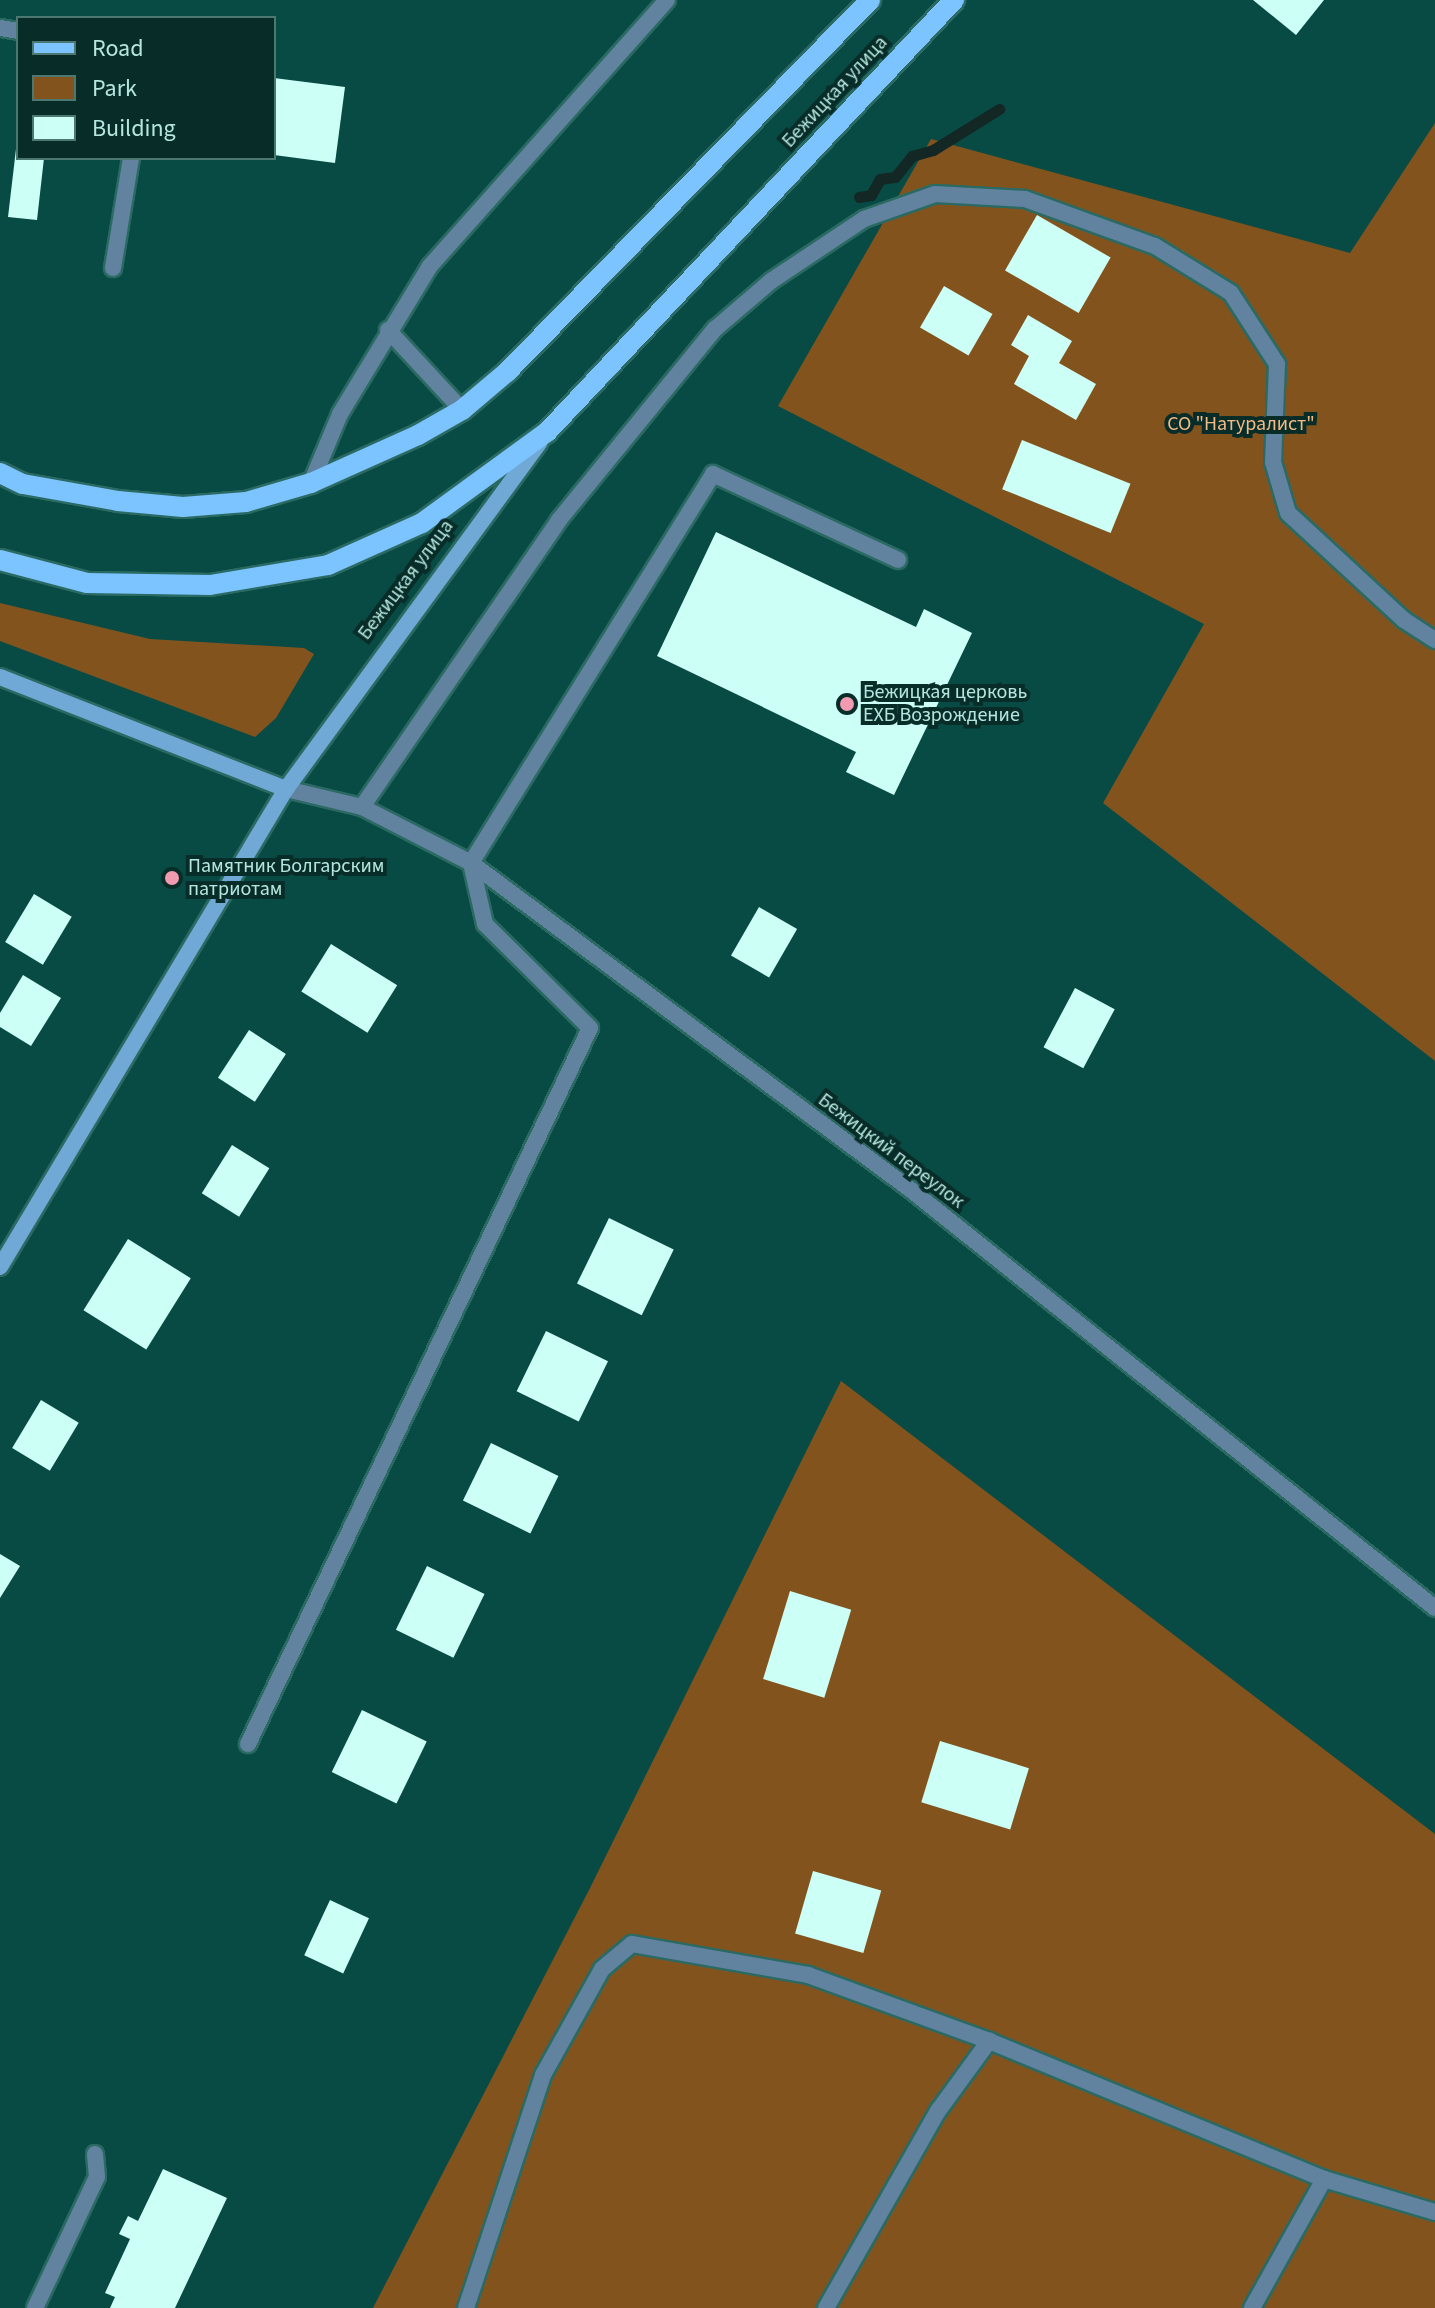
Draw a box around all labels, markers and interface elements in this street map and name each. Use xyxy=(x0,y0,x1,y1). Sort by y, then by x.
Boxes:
legend xyxy=(16,16,276,160)
text: Road xyxy=(92,31,144,66)
street label: Бежицкая улица xyxy=(777,31,893,153)
text: Park xyxy=(92,71,137,106)
text: Building xyxy=(92,111,176,146)
park label: СО "Натуралист" xyxy=(1167,412,1315,436)
street label: Бежицкая улица xyxy=(353,515,459,645)
place label: Бежицкая церковь ЕХБ Возрождение xyxy=(863,680,1027,727)
marker: Бежицкая церковь ЕХБ Возрождение xyxy=(838,695,856,713)
place label: Памятник Болгарским патриотам xyxy=(188,854,384,901)
marker: Памятник Болгарским патриотам xyxy=(163,869,181,887)
street label: Бежицкий переулок xyxy=(813,1088,969,1214)

